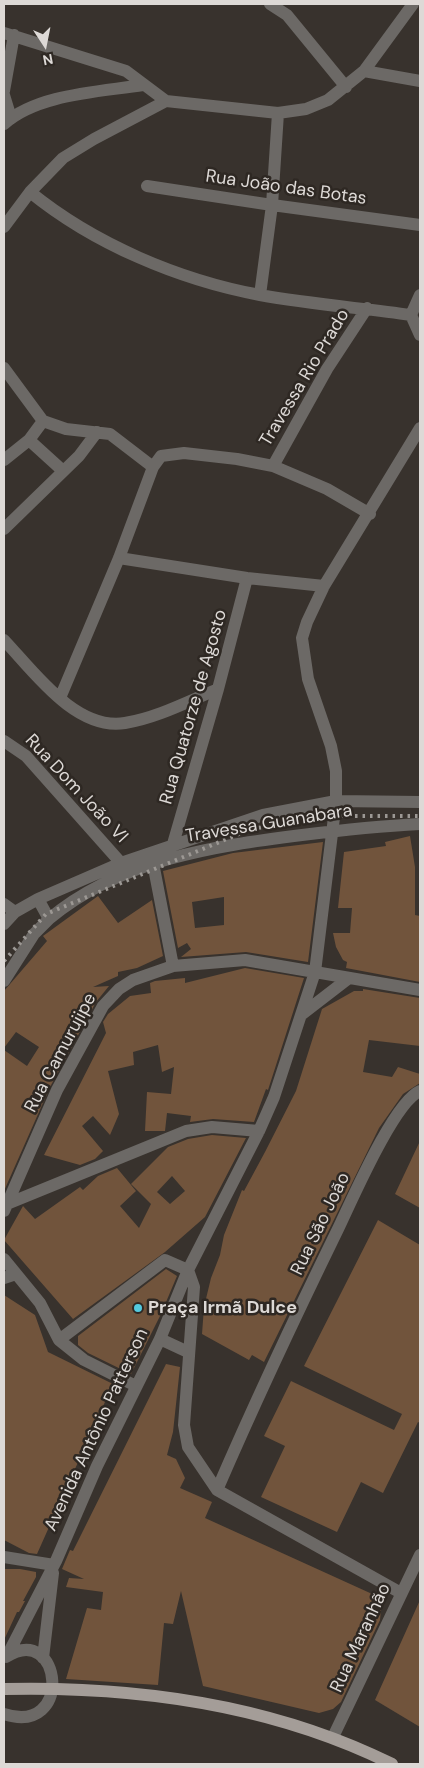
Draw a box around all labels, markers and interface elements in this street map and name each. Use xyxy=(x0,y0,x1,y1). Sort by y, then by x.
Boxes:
north arrow xyxy=(20,20,70,70)
text: N xyxy=(41,50,55,70)
street label: Rua João das Botas xyxy=(204,166,368,210)
street label: Travessa Rio Prado xyxy=(255,305,355,451)
street label: Rua Quatorze de Agosto xyxy=(156,607,232,807)
street label: Rua Dom João VI xyxy=(20,730,132,848)
street label: Travessa Guanabara xyxy=(184,800,354,848)
street label: Rua Camurujipe xyxy=(21,990,101,1116)
street label: Rua São João xyxy=(287,1169,355,1279)
place label: Praça Irmã Dulce xyxy=(148,1297,297,1319)
marker: Praça Irmã Dulce xyxy=(132,1302,144,1314)
street label: Avenida Antônio Patterson xyxy=(41,1325,153,1535)
street label: Rua Maranhão xyxy=(326,1580,396,1696)

